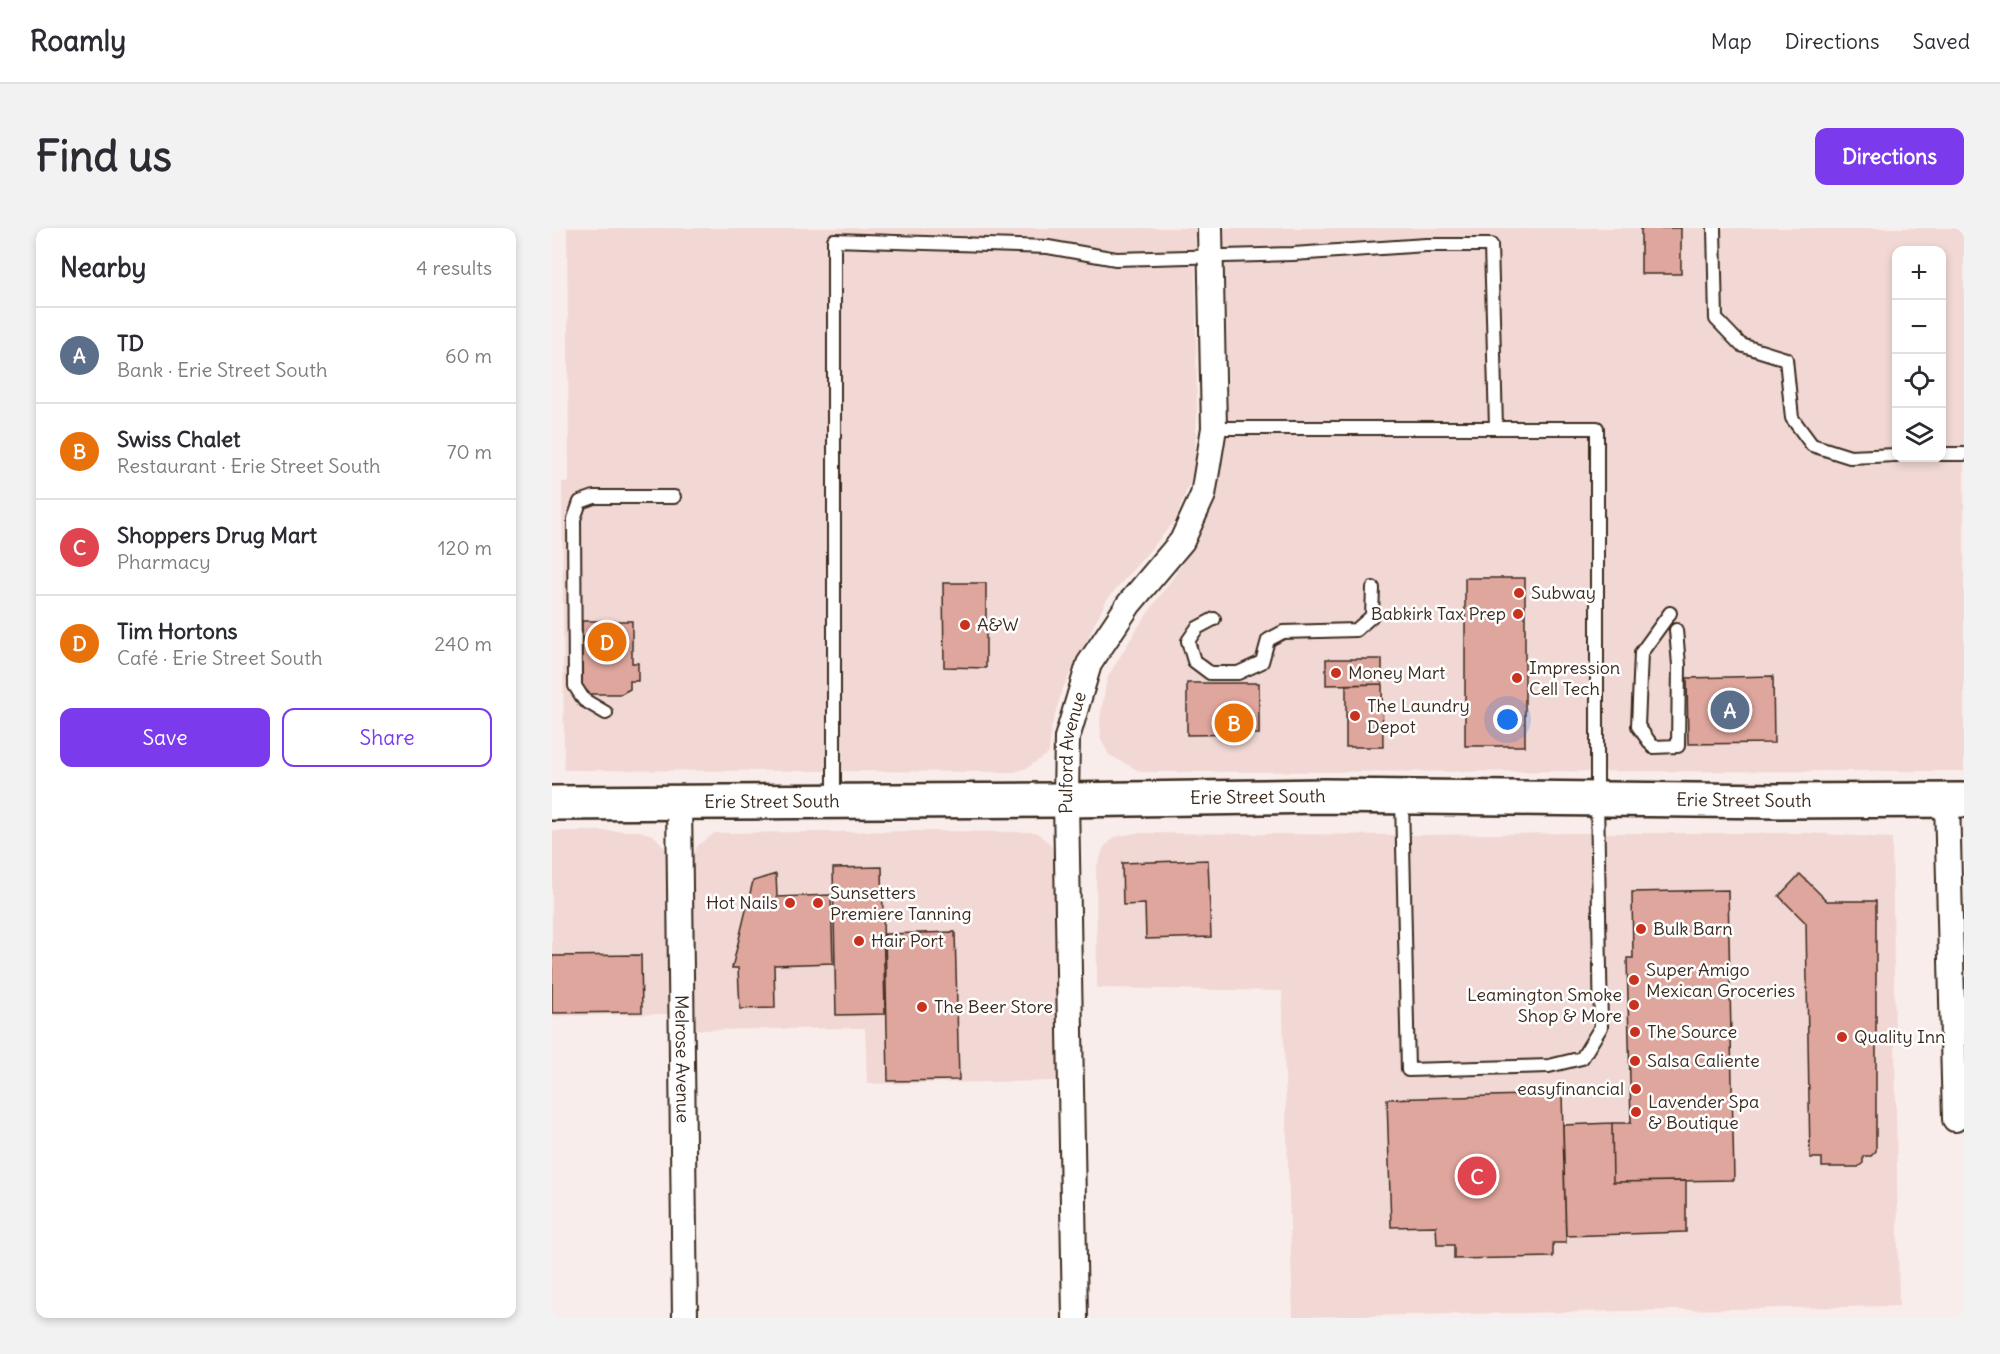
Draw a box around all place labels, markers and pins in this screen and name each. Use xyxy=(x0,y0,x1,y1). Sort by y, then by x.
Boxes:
place label: Subway xyxy=(1531,581,1596,604)
marker: Subway xyxy=(1512,586,1526,600)
place label: Babkirk Tax Prep xyxy=(1371,602,1506,625)
marker: Babkirk Tax Prep xyxy=(1511,607,1525,621)
place label: A&W xyxy=(977,613,1019,636)
marker: A&W xyxy=(958,618,972,632)
pin: D xyxy=(588,620,626,664)
place label: Impression Cell Tech xyxy=(1529,656,1620,700)
place label: Money Mart xyxy=(1348,661,1445,684)
marker: Money Mart xyxy=(1329,666,1343,680)
marker: Impression Cell Tech xyxy=(1510,671,1524,685)
pin: A xyxy=(1710,688,1750,732)
place label: The Laundry Depot xyxy=(1367,694,1470,738)
pin: B xyxy=(1214,700,1254,746)
marker: The Laundry Depot xyxy=(1348,709,1362,723)
place label: Sunsetters Premiere Tanning xyxy=(830,881,972,925)
place label: Hot Nails xyxy=(706,891,778,914)
marker: Hot Nails xyxy=(783,896,797,910)
marker: Sunsetters Premiere Tanning xyxy=(811,896,825,910)
place label: Bulk Barn xyxy=(1653,917,1733,940)
marker: Bulk Barn xyxy=(1634,922,1648,936)
place label: Hair Port xyxy=(871,929,944,952)
marker: Hair Port xyxy=(852,934,866,948)
place label: Super Amigo Mexican Groceries xyxy=(1646,958,1795,1002)
marker: Super Amigo Mexican Groceries xyxy=(1627,973,1641,987)
place label: Leamington Smoke Shop & More xyxy=(1467,983,1622,1027)
place label: The Beer Store xyxy=(934,995,1053,1018)
marker: Leamington Smoke Shop & More xyxy=(1627,998,1641,1012)
marker: The Beer Store xyxy=(915,1000,929,1014)
place label: The Source xyxy=(1647,1020,1737,1043)
marker: The Source xyxy=(1628,1025,1642,1039)
place label: Quality Inn xyxy=(1854,1025,1946,1048)
marker: Quality Inn xyxy=(1835,1030,1849,1044)
place label: Salsa Caliente xyxy=(1647,1049,1760,1072)
marker: Salsa Caliente xyxy=(1628,1054,1642,1068)
place label: easyfinancial xyxy=(1517,1077,1624,1100)
marker: easyfinancial xyxy=(1629,1082,1643,1096)
place label: Lavender Spa & Boutique xyxy=(1648,1090,1759,1134)
marker: Lavender Spa & Boutique xyxy=(1629,1105,1643,1119)
pin: C xyxy=(1458,1154,1496,1198)

